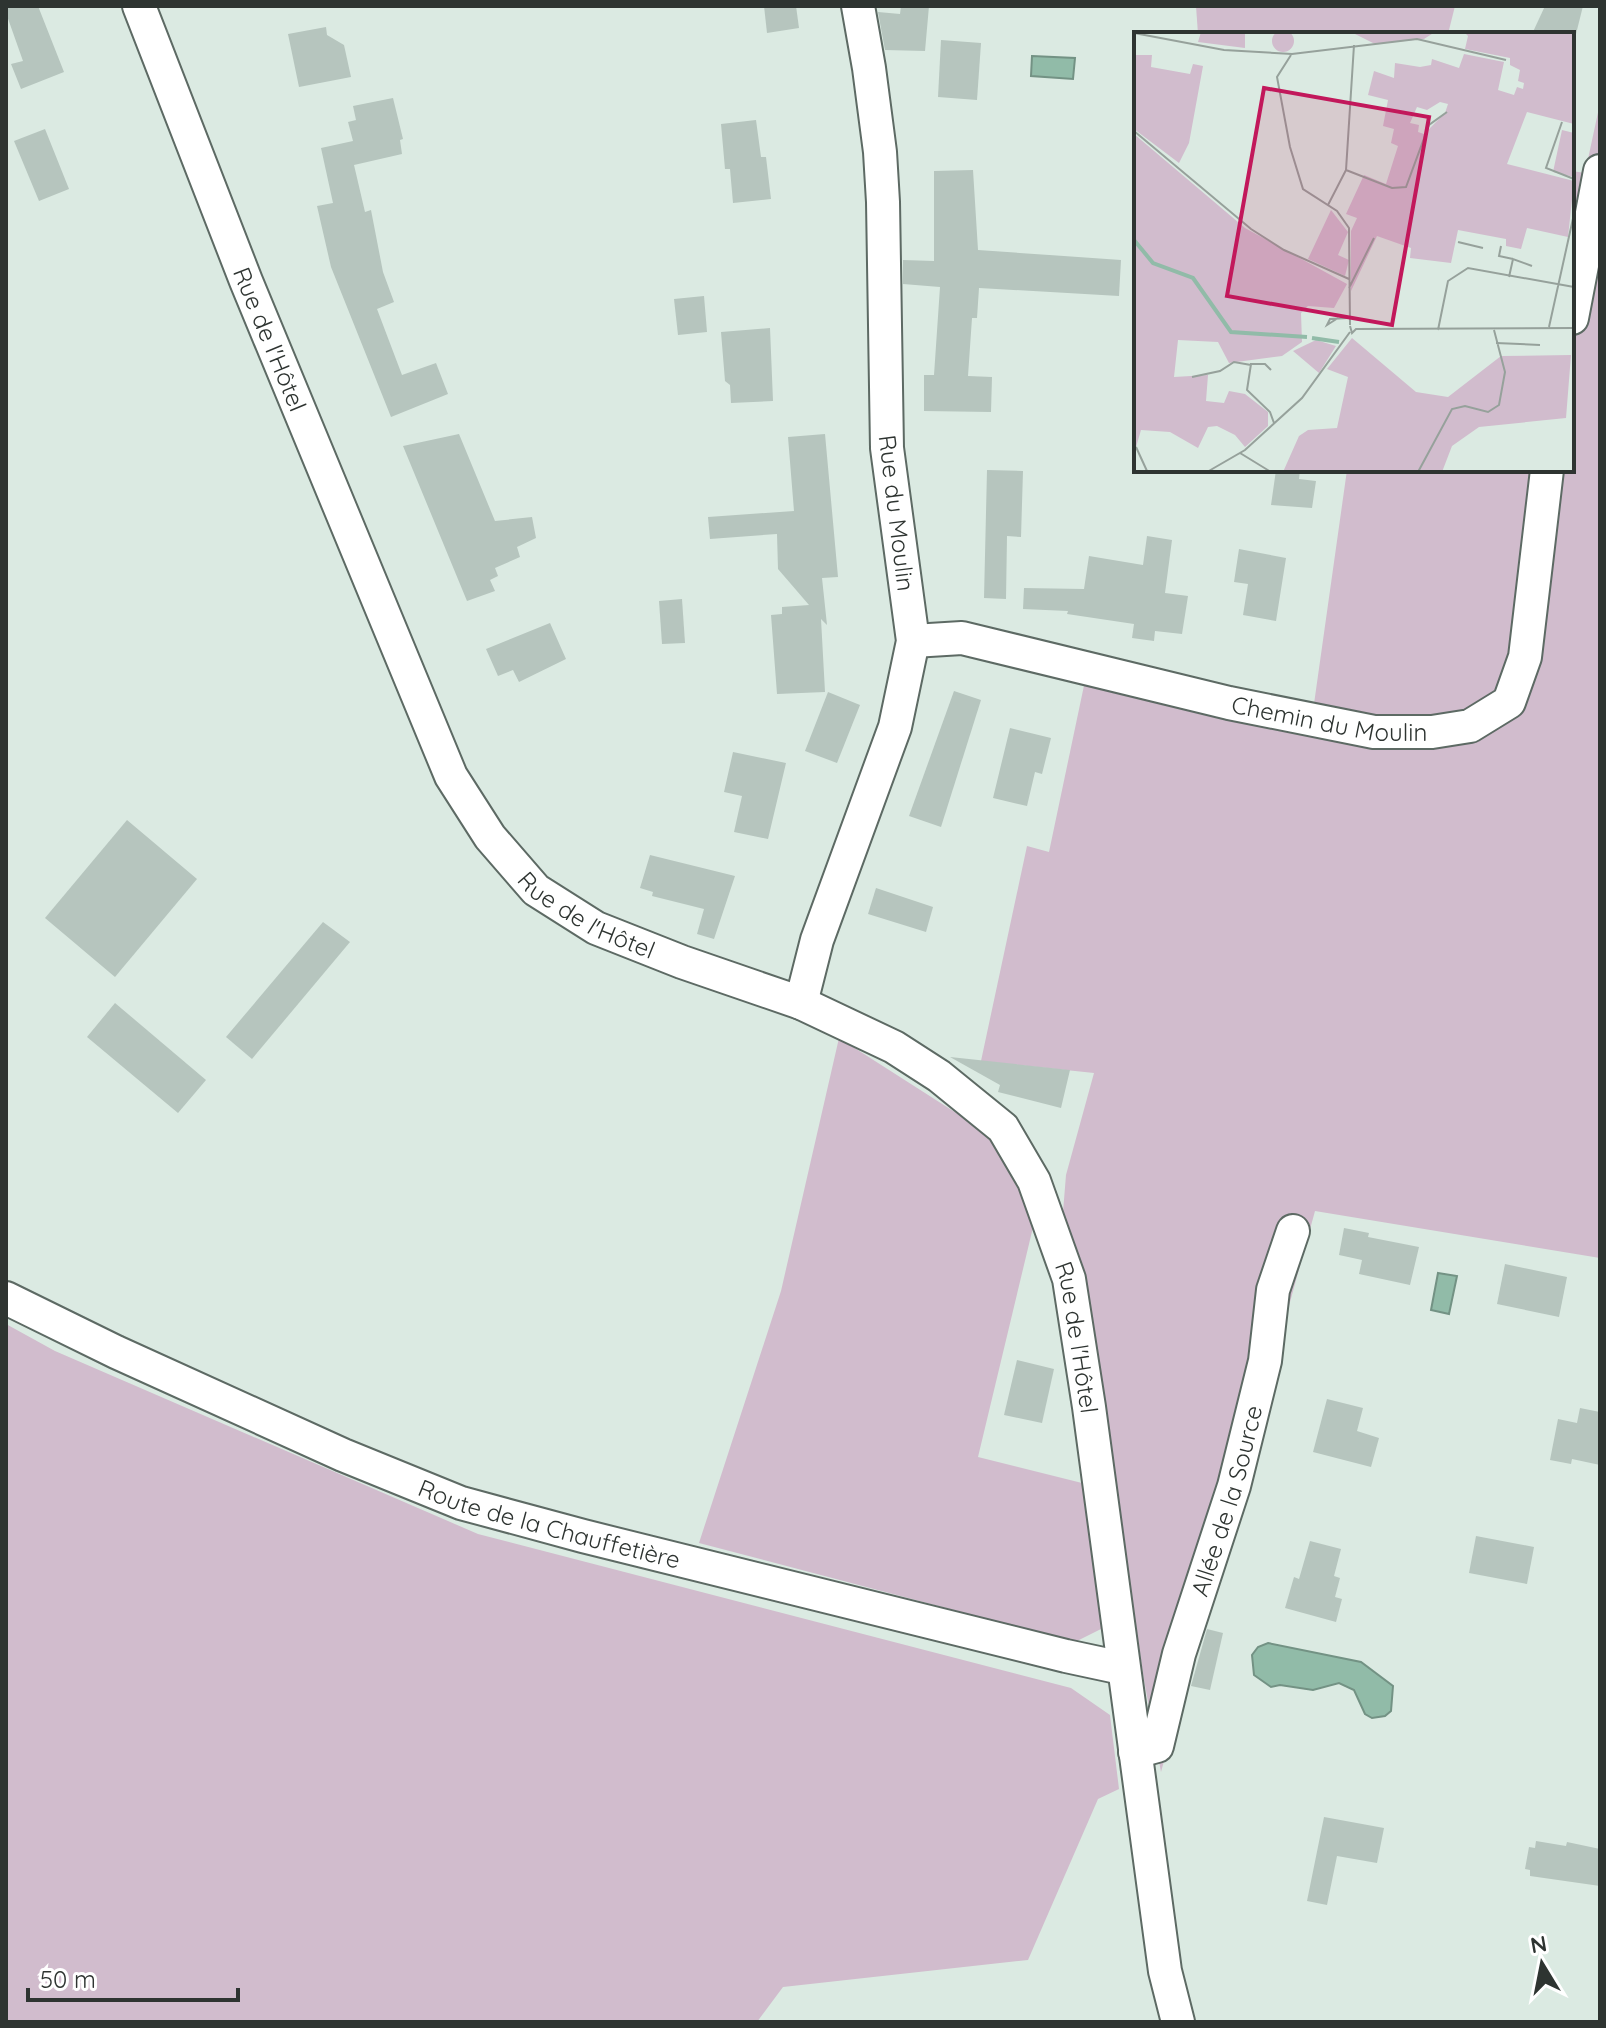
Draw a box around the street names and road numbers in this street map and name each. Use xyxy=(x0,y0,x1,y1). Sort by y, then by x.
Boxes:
street label: Rue de l'Hôtel xyxy=(227,263,313,416)
street label: Rue du Moulin xyxy=(873,433,921,593)
street label: Chemin du Moulin xyxy=(1229,689,1427,747)
street label: Rue de l'Hôtel xyxy=(511,865,659,965)
street label: Rue de l'Hôtel xyxy=(1049,1257,1105,1415)
street label: Allée de la Source xyxy=(1184,1402,1268,1600)
street label: Route de la Chauffetière xyxy=(414,1472,684,1575)

